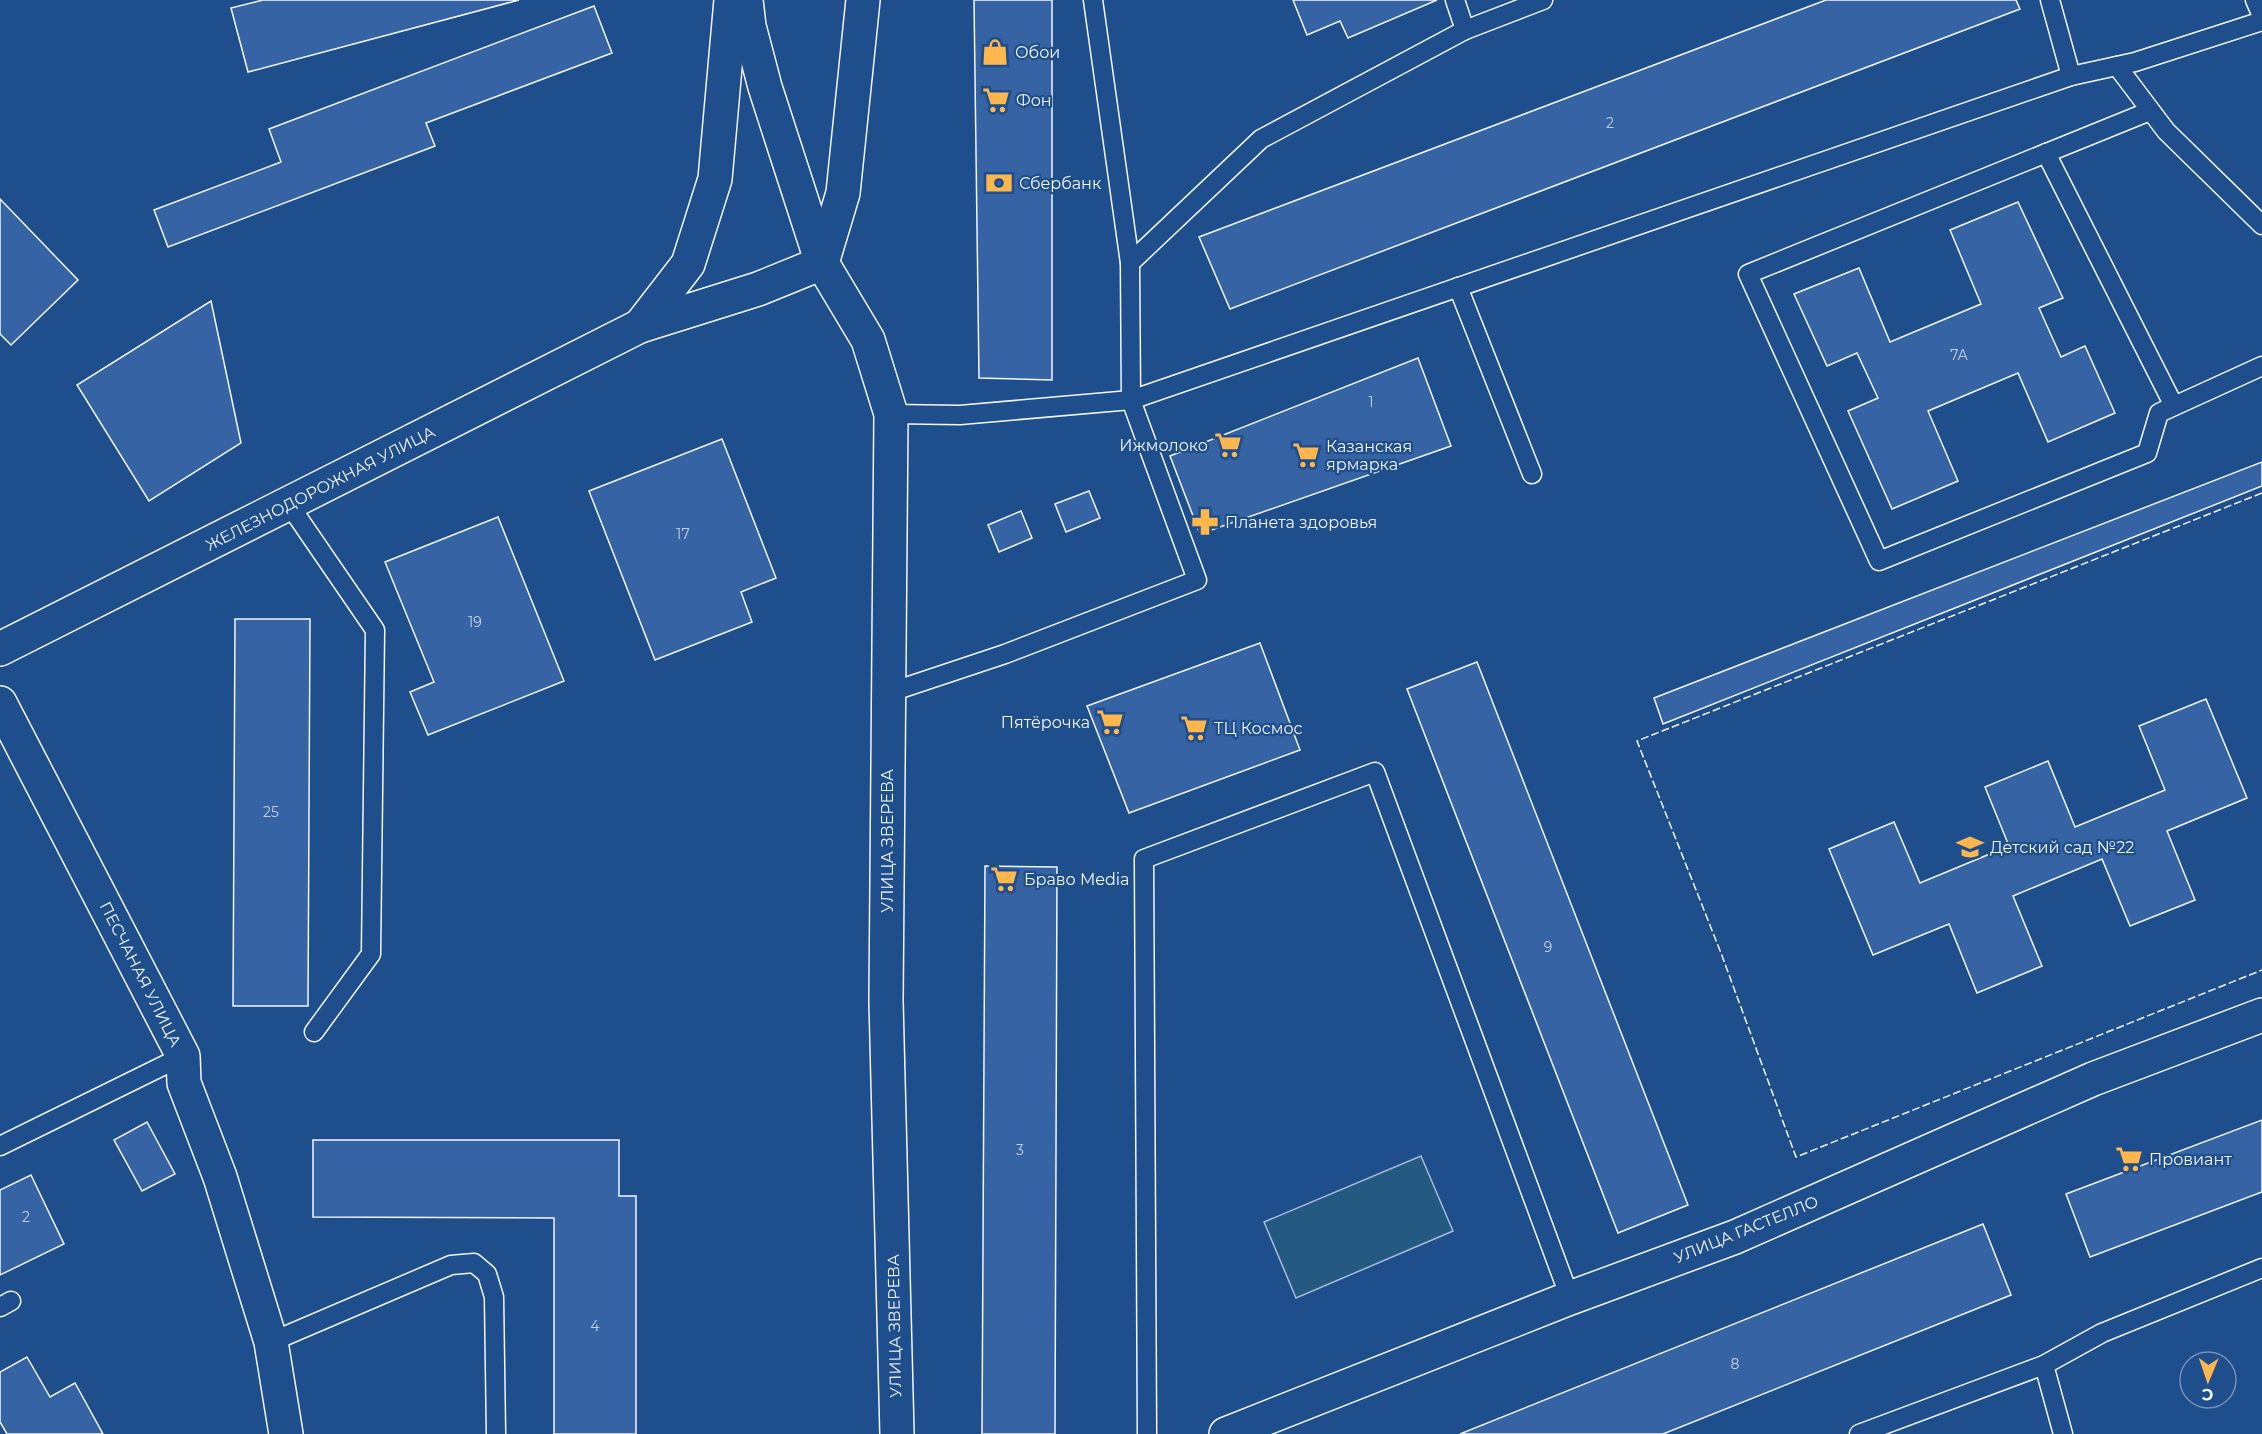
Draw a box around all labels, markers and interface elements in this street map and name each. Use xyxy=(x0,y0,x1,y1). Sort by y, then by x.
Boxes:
shop icon: Обои xyxy=(980,37,1010,67)
place label: Обои xyxy=(1015,43,1060,62)
supermarket icon: Фон xyxy=(981,85,1011,115)
place label: Фон xyxy=(1016,91,1052,110)
house number: 2 xyxy=(1606,114,1614,132)
bank icon: Сбербанк xyxy=(984,168,1014,198)
place label: Сбербанк xyxy=(1019,174,1102,193)
house number: 7А xyxy=(1950,346,1968,364)
house number: 1 xyxy=(1368,393,1374,411)
street label: ЖЕЛЕЗНОДОРОЖНАЯ УЛИЦА xyxy=(202,422,438,555)
supermarket icon: Ижмолоко xyxy=(1213,430,1243,460)
place label: Ижмолоко xyxy=(1119,436,1208,455)
place label: Казанская ярмарка xyxy=(1326,437,1412,474)
supermarket icon: Казанская ярмарка xyxy=(1291,440,1321,470)
pharmacy icon: Планета здоровья xyxy=(1190,507,1220,537)
place label: Планета здоровья xyxy=(1225,513,1377,532)
house number: 17 xyxy=(676,525,690,543)
house number: 19 xyxy=(468,613,482,631)
supermarket icon: Пятёрочка xyxy=(1095,707,1125,737)
place label: Пятёрочка xyxy=(1001,713,1090,732)
supermarket icon: ТЦ Космос xyxy=(1179,713,1209,743)
place label: ТЦ Космос xyxy=(1214,719,1303,738)
street label: УЛИЦА ЗВЕРЕВА xyxy=(878,769,897,913)
house number: 25 xyxy=(263,803,279,821)
school or university icon: Детский сад №22 xyxy=(1955,832,1985,862)
place label: Детский сад №22 xyxy=(1990,838,2134,857)
supermarket icon: Браво Media xyxy=(989,864,1019,894)
place label: Браво Media xyxy=(1024,870,1130,889)
street label: ПЕСЧАНАЯ УЛИЦА xyxy=(96,899,185,1050)
house number: 9 xyxy=(1544,938,1552,956)
house number: 3 xyxy=(1016,1141,1024,1159)
supermarket icon: Провиант xyxy=(2114,1144,2144,1174)
place label: Провиант xyxy=(2149,1150,2232,1169)
street label: УЛИЦА ГАСТЕЛЛО xyxy=(1671,1192,1821,1267)
house number: 2 xyxy=(22,1208,30,1226)
street label: УЛИЦА ЗВЕРЕВА xyxy=(884,1254,905,1398)
house number: 4 xyxy=(590,1317,600,1335)
north arrow xyxy=(2178,1350,2238,1410)
house number: 8 xyxy=(1731,1355,1740,1373)
text: С xyxy=(2201,1385,2214,1404)

